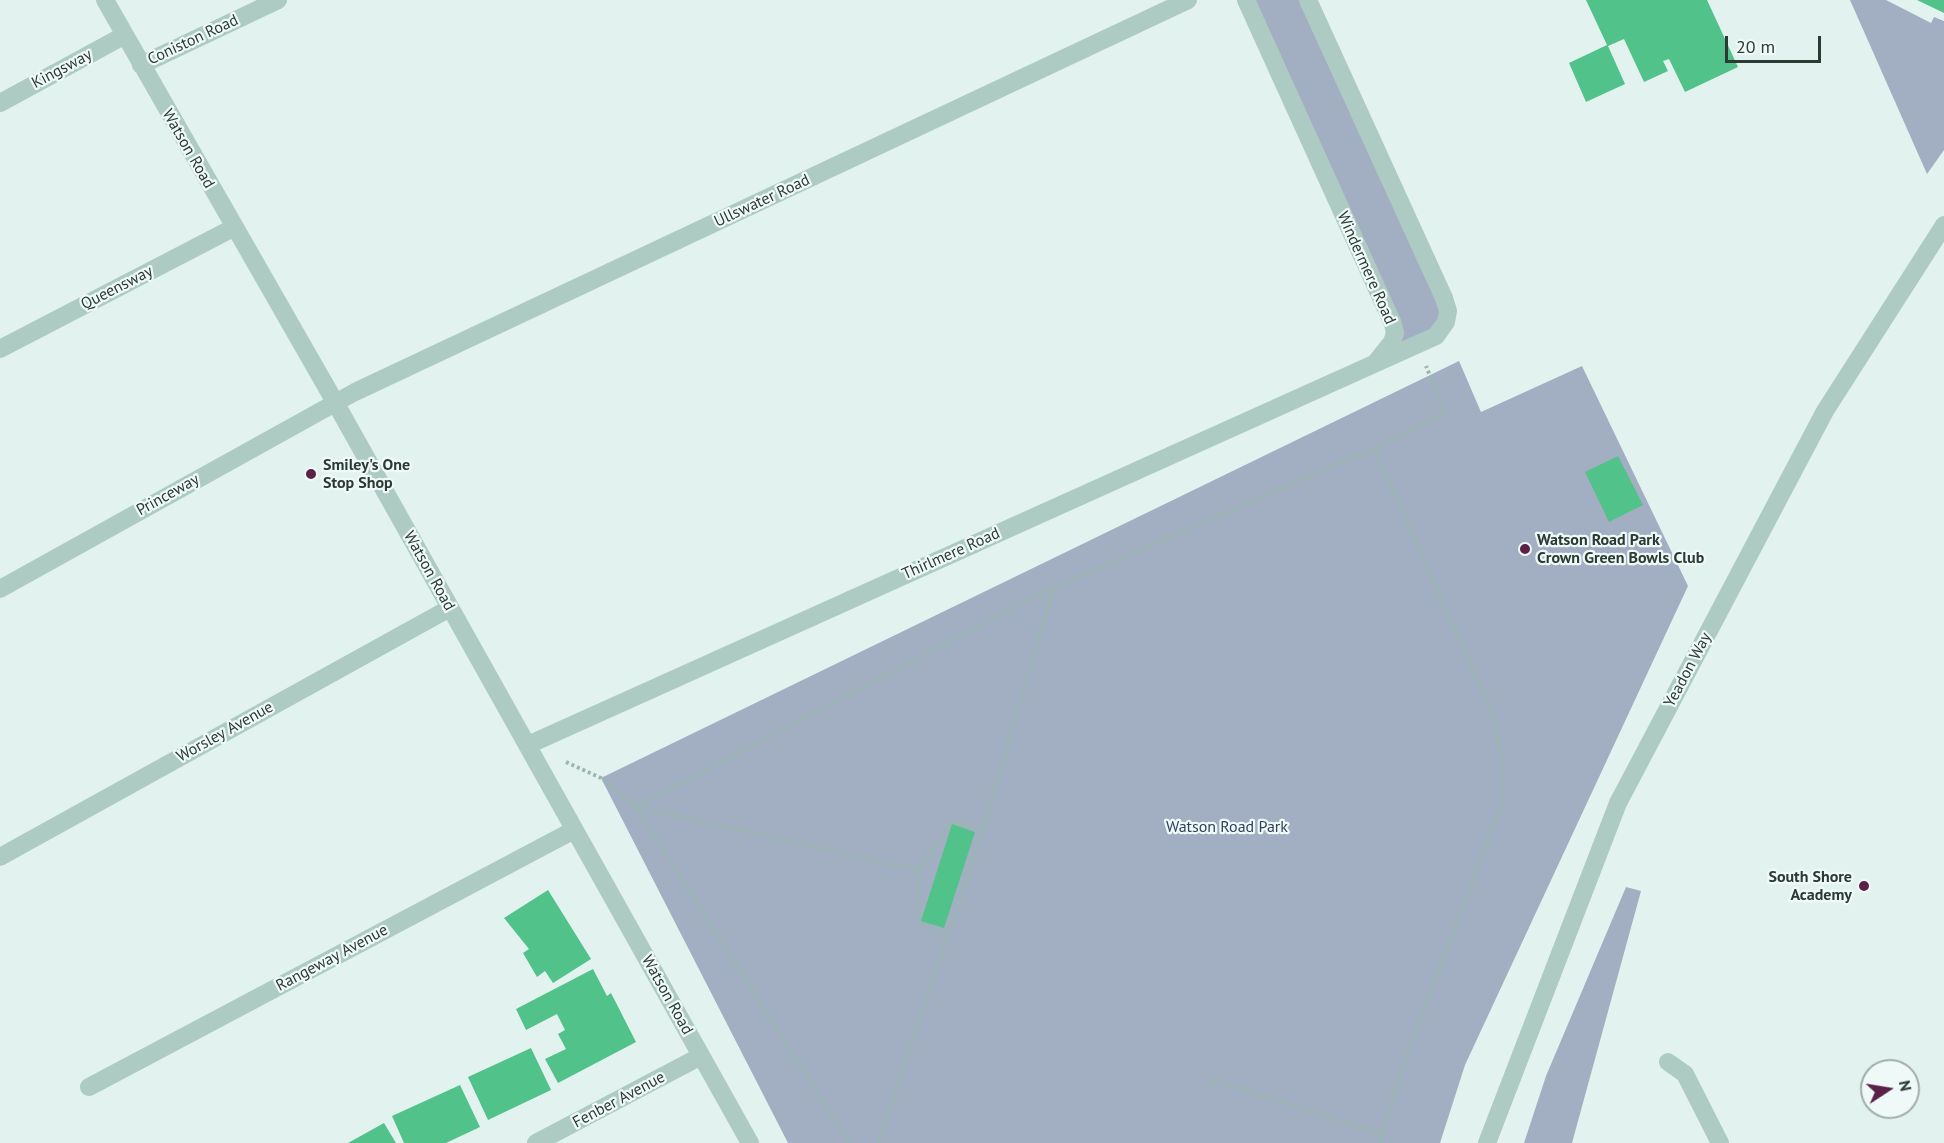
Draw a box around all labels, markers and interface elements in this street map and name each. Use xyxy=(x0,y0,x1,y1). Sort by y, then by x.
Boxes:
street label: Coniston Road xyxy=(145,11,241,69)
scale bar xyxy=(1728,24,1824,62)
text: 20 m xyxy=(1736,35,1775,58)
street label: Kingsway xyxy=(29,45,95,93)
street label: Watson Road xyxy=(158,106,218,192)
street label: Ullswater Road xyxy=(711,170,813,232)
street label: Windermere Road xyxy=(1333,209,1399,327)
street label: Queensway xyxy=(78,262,156,314)
place label: Smiley's One Stop Shop xyxy=(323,455,410,493)
marker: Smiley's One Stop Shop xyxy=(304,467,318,481)
street label: Princeway xyxy=(133,470,203,520)
street label: Thirlmere Road xyxy=(899,524,1003,584)
street label: Watson Road xyxy=(399,528,459,614)
place label: Watson Road Park Crown Green Bowls Club xyxy=(1537,530,1704,568)
marker: Watson Road Park Crown Green Bowls Club xyxy=(1518,542,1532,556)
street label: Yeadon Way xyxy=(1660,629,1716,711)
street label: Worsley Avenue xyxy=(173,698,277,766)
park label: Watson Road Park xyxy=(1166,817,1288,837)
place label: South Shore Academy xyxy=(1768,867,1852,905)
marker: South Shore Academy xyxy=(1857,879,1871,893)
street label: Rangeway Avenue xyxy=(273,920,391,996)
street label: Watson Road xyxy=(637,952,697,1038)
north arrow xyxy=(1860,1059,1920,1119)
street label: Fenber Avenue xyxy=(570,1068,668,1132)
text: N xyxy=(1895,1078,1917,1093)

